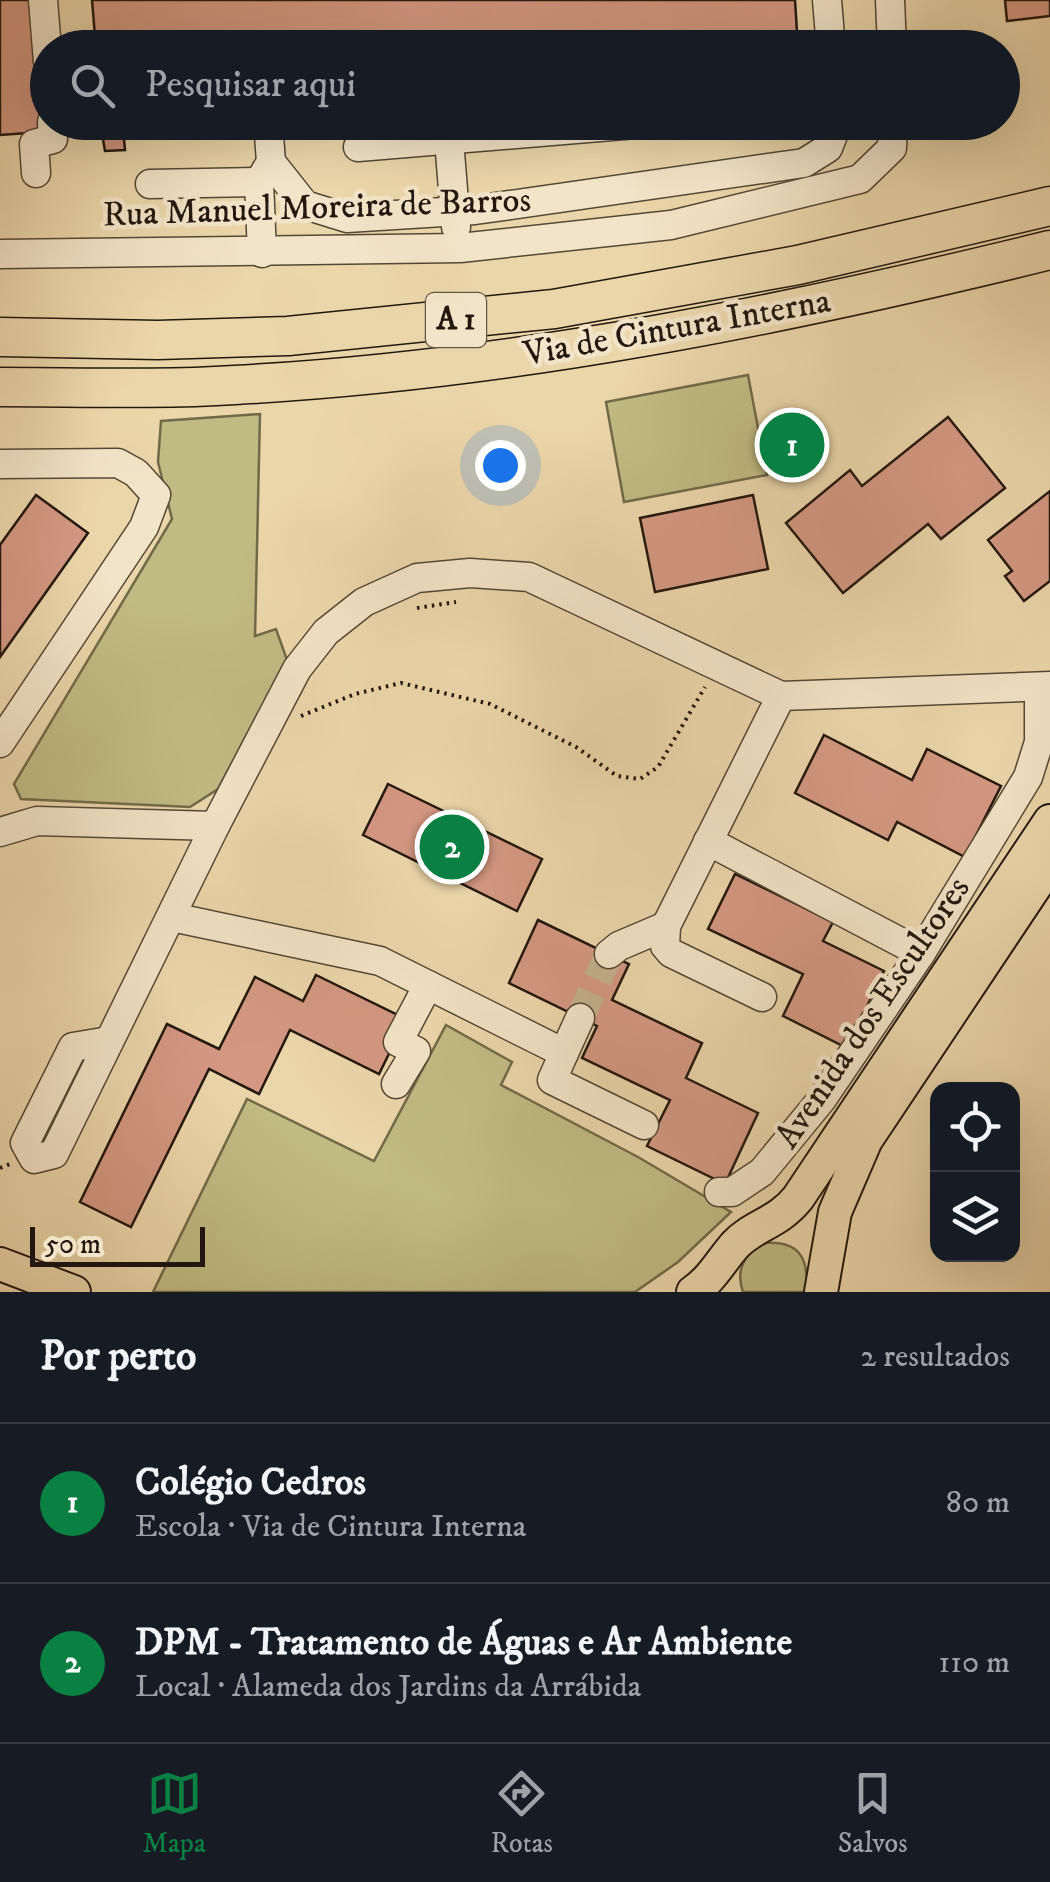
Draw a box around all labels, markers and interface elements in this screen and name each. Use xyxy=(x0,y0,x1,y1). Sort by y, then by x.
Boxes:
search box xyxy=(30,30,1020,140)
icon: search xyxy=(65,58,120,113)
text: Pesquisar aqui xyxy=(145,61,356,109)
street label: Rua Manuel Moreira de Barros xyxy=(102,179,532,237)
street label: Via de Cintura Interna xyxy=(519,279,834,377)
road number: A 1 xyxy=(426,293,486,347)
pin: 1 xyxy=(760,408,824,482)
your location xyxy=(475,440,526,491)
pin: 2 xyxy=(420,810,484,884)
street label: Avenida dos Escultores xyxy=(766,869,980,1157)
map controls xyxy=(930,1082,1020,1262)
button: locate xyxy=(930,1082,1020,1172)
button: layers xyxy=(930,1172,1020,1262)
scale bar xyxy=(30,1222,205,1266)
text: 50 m xyxy=(45,1227,101,1262)
text: Por perto xyxy=(40,1331,197,1383)
text: 2 resultados xyxy=(861,1337,1010,1377)
text: Colégio Cedros xyxy=(135,1459,366,1507)
text: 1 xyxy=(67,1483,78,1523)
text: 80 m xyxy=(946,1483,1010,1523)
text: Escola · Via de Cintura Interna xyxy=(135,1507,526,1547)
text: DPM - Tratamento de Águas e Ar Ambiente xyxy=(135,1619,792,1667)
text: 2 xyxy=(65,1643,80,1683)
text: 110 m xyxy=(938,1643,1010,1683)
text: Local · Alameda dos Jardins da Arrábida xyxy=(135,1667,641,1707)
tab: Mapa xyxy=(142,1766,206,1861)
tab: Rotas xyxy=(491,1766,553,1861)
tab: Salvos xyxy=(838,1766,908,1861)

